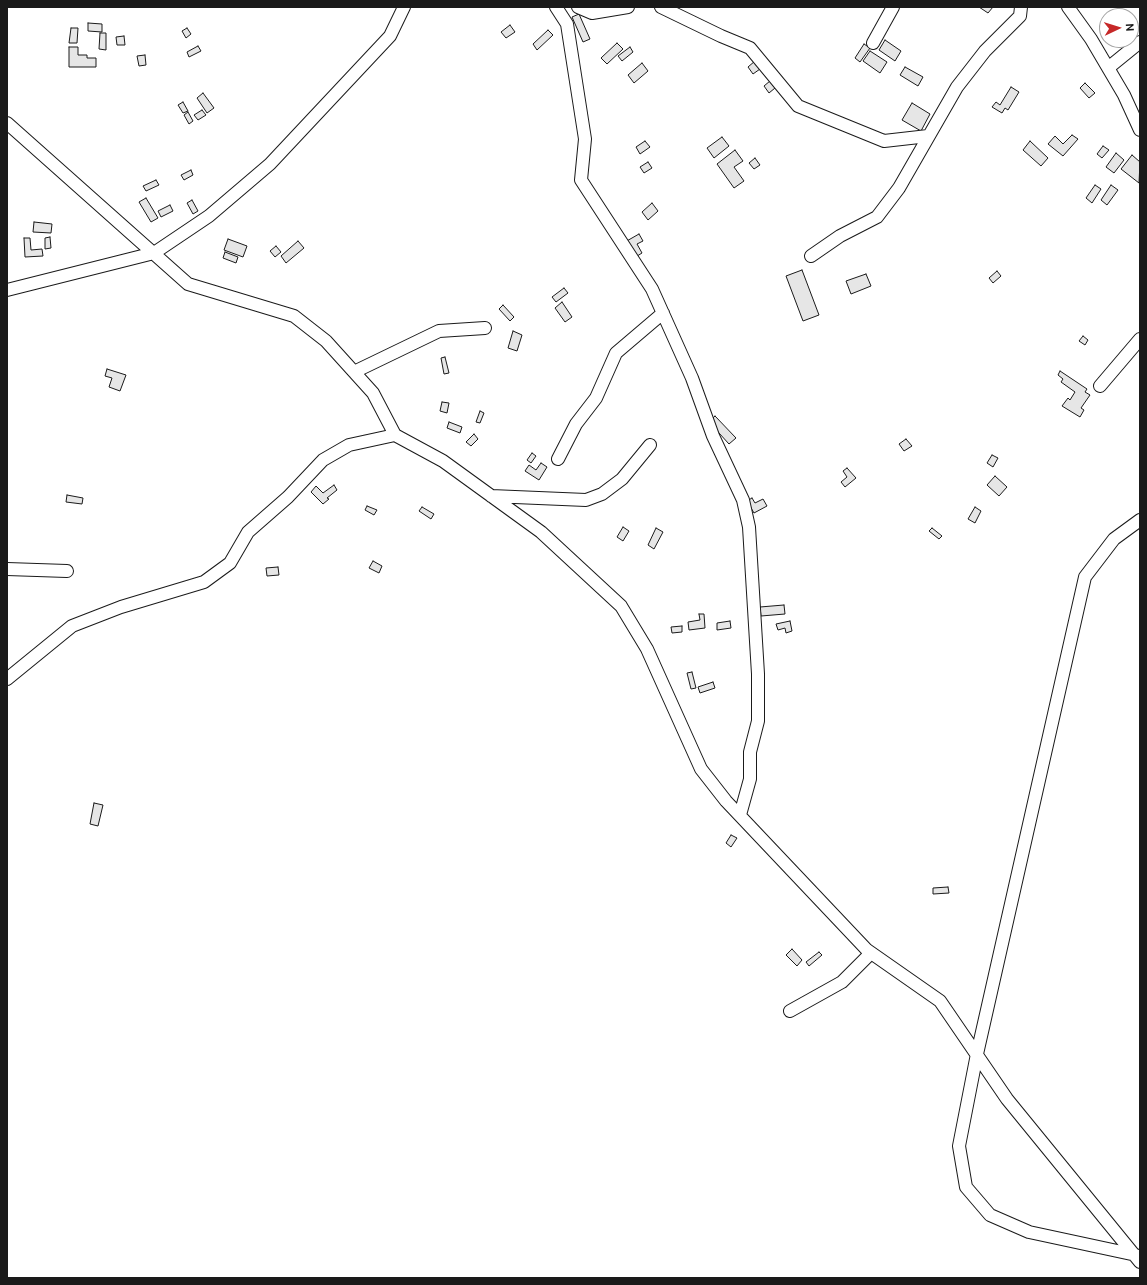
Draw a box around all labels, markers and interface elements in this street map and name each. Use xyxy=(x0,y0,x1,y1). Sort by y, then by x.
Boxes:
north arrow xyxy=(1099,8,1139,48)
text: N xyxy=(1123,23,1137,32)

